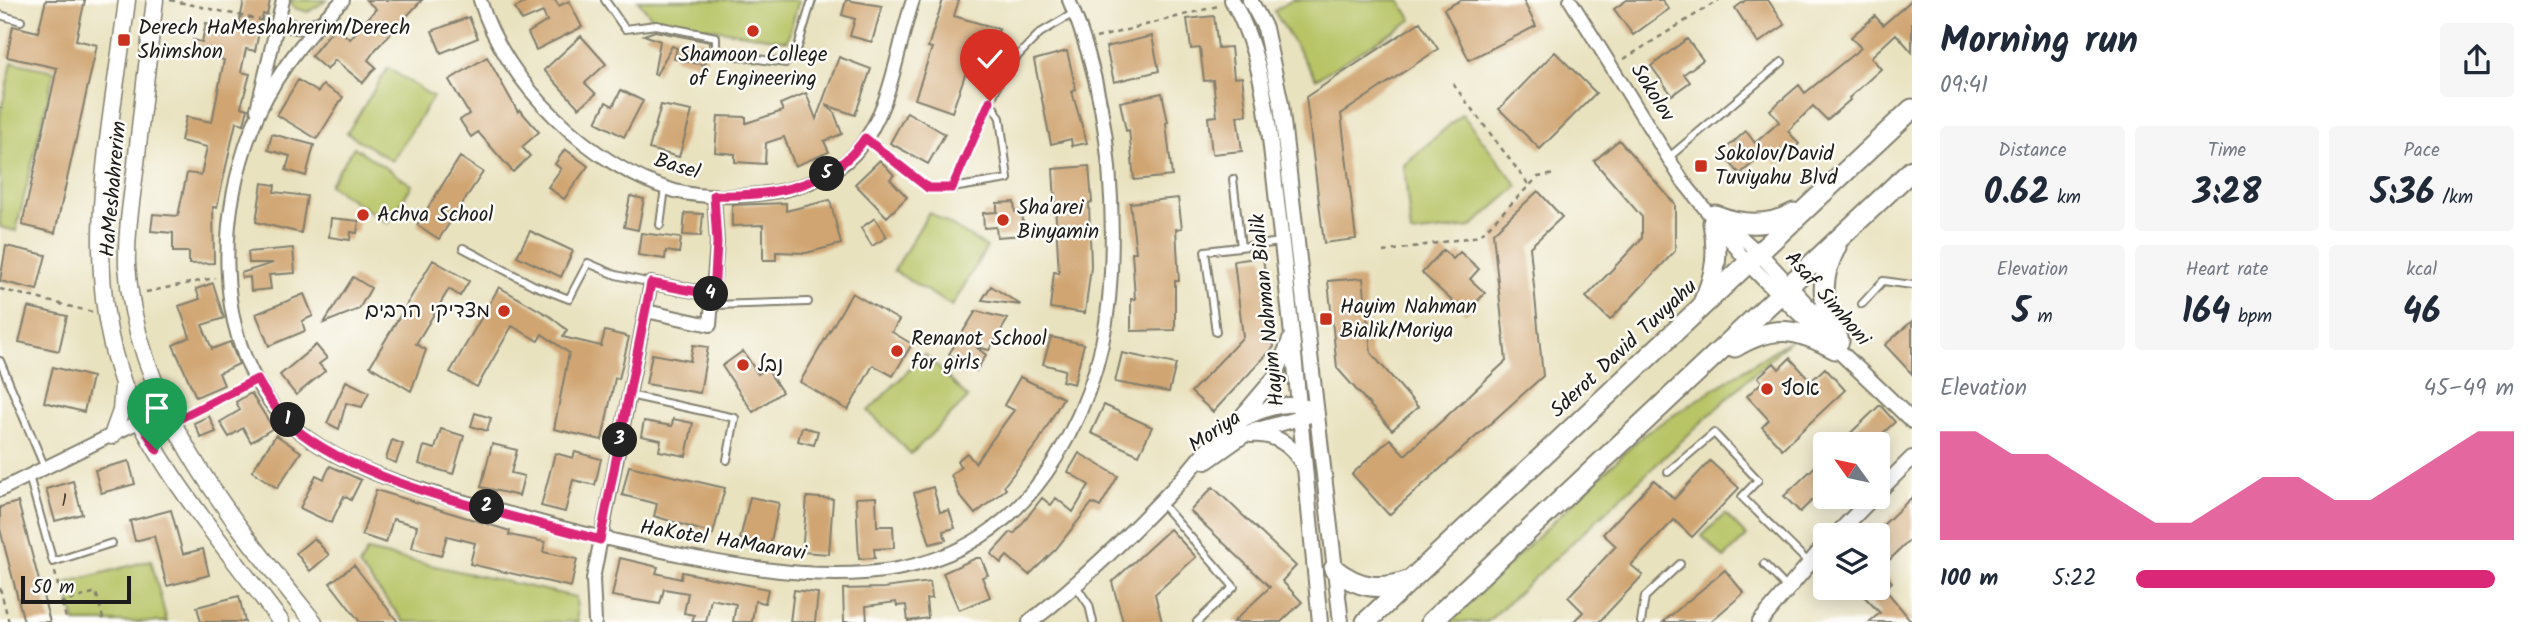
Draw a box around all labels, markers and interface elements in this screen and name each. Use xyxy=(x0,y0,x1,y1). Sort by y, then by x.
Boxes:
place label: Derech HaMeshahrerim/Derech Shimshon xyxy=(138,12,410,69)
text: Morning run xyxy=(1940,12,2138,72)
marker: Shamoon College of Engineering xyxy=(745,23,761,39)
button: share xyxy=(2440,23,2514,97)
pin xyxy=(960,29,1020,101)
marker: Derech HaMeshahrerim/Derech Shimshon xyxy=(116,32,132,48)
place label: Shamoon College of Engineering xyxy=(679,39,828,96)
icon: check xyxy=(971,40,1009,78)
street label: Sokolov xyxy=(1621,57,1683,129)
text: 09:41 xyxy=(1940,68,1988,104)
street label: HaMeshahrerim xyxy=(92,120,136,258)
text: Distance xyxy=(1998,136,2066,166)
text: Time xyxy=(2208,136,2246,166)
text: Pace xyxy=(2404,136,2440,166)
place label: Sokolov/David Tuviyahu Blvd xyxy=(1715,138,1838,195)
street label: Basel xyxy=(650,144,704,190)
pin: 5 xyxy=(810,156,844,192)
text: 5 xyxy=(822,158,831,188)
marker: Sokolov/David Tuviyahu Blvd xyxy=(1693,158,1709,174)
text: 0.62 xyxy=(1984,166,2049,222)
text: 3:28 xyxy=(2193,166,2261,222)
text: 5:36 xyxy=(2370,166,2435,222)
text: km xyxy=(2049,183,2081,213)
text: /km xyxy=(2435,183,2473,213)
place label: Sha'arei Binyamin xyxy=(1017,192,1099,249)
place label: Achva School xyxy=(377,199,493,232)
marker: Achva School xyxy=(355,207,371,223)
marker: Sha'arei Binyamin xyxy=(995,212,1011,228)
street label: Hayim Nahman Bialik xyxy=(1241,212,1295,408)
street label: Asaf Simhoni xyxy=(1776,244,1879,355)
text: Elevation xyxy=(1996,255,2068,285)
text: Heart rate xyxy=(2186,255,2268,285)
text: kcal xyxy=(2406,255,2437,285)
street label: Sderot David Tuvyahu xyxy=(1543,272,1705,426)
pin: 4 xyxy=(694,276,728,312)
text: 4 xyxy=(705,278,716,308)
text: 5 xyxy=(2012,285,2030,341)
text: 164 xyxy=(2182,285,2230,341)
text: 46 xyxy=(2403,285,2441,341)
place label: Hayim Nahman Bialik/Moriya xyxy=(1340,291,1477,348)
place label: מצדיקי הרבים xyxy=(365,295,490,328)
text: m xyxy=(2030,302,2053,332)
text: bpm xyxy=(2230,302,2272,332)
marker: מצדיקי הרבים xyxy=(496,303,512,319)
marker: Hayim Nahman Bialik/Moriya xyxy=(1318,311,1334,327)
place label: Renanot School for girls xyxy=(911,323,1047,380)
marker: Renanot School for girls xyxy=(889,343,905,359)
place label: נבל xyxy=(757,349,783,382)
marker: נבל xyxy=(735,357,751,373)
text: Elevation xyxy=(1940,371,2027,407)
text: 45–49 m xyxy=(2424,371,2514,407)
place label: אסף xyxy=(1781,373,1820,406)
pin xyxy=(127,378,187,450)
marker: אסף xyxy=(1759,381,1775,397)
icon: arrive xyxy=(138,389,176,427)
pin: 1 xyxy=(270,402,306,438)
street label: Moriya xyxy=(1182,402,1248,462)
text: 1 xyxy=(285,404,290,434)
pin: 3 xyxy=(602,422,638,458)
text: 3 xyxy=(614,424,625,454)
north arrow xyxy=(1813,432,1890,509)
map controls xyxy=(1813,432,1890,600)
house number: 1 xyxy=(61,487,67,516)
pin: 2 xyxy=(470,490,504,524)
text: 2 xyxy=(481,491,492,521)
street label: HaKotel HaMaaravi xyxy=(638,512,809,571)
button: layers xyxy=(1813,523,1890,600)
text: 100 m xyxy=(1940,561,1998,597)
text: 5:22 xyxy=(2052,561,2097,597)
scale bar xyxy=(21,573,131,605)
text: 50 m xyxy=(32,573,74,603)

